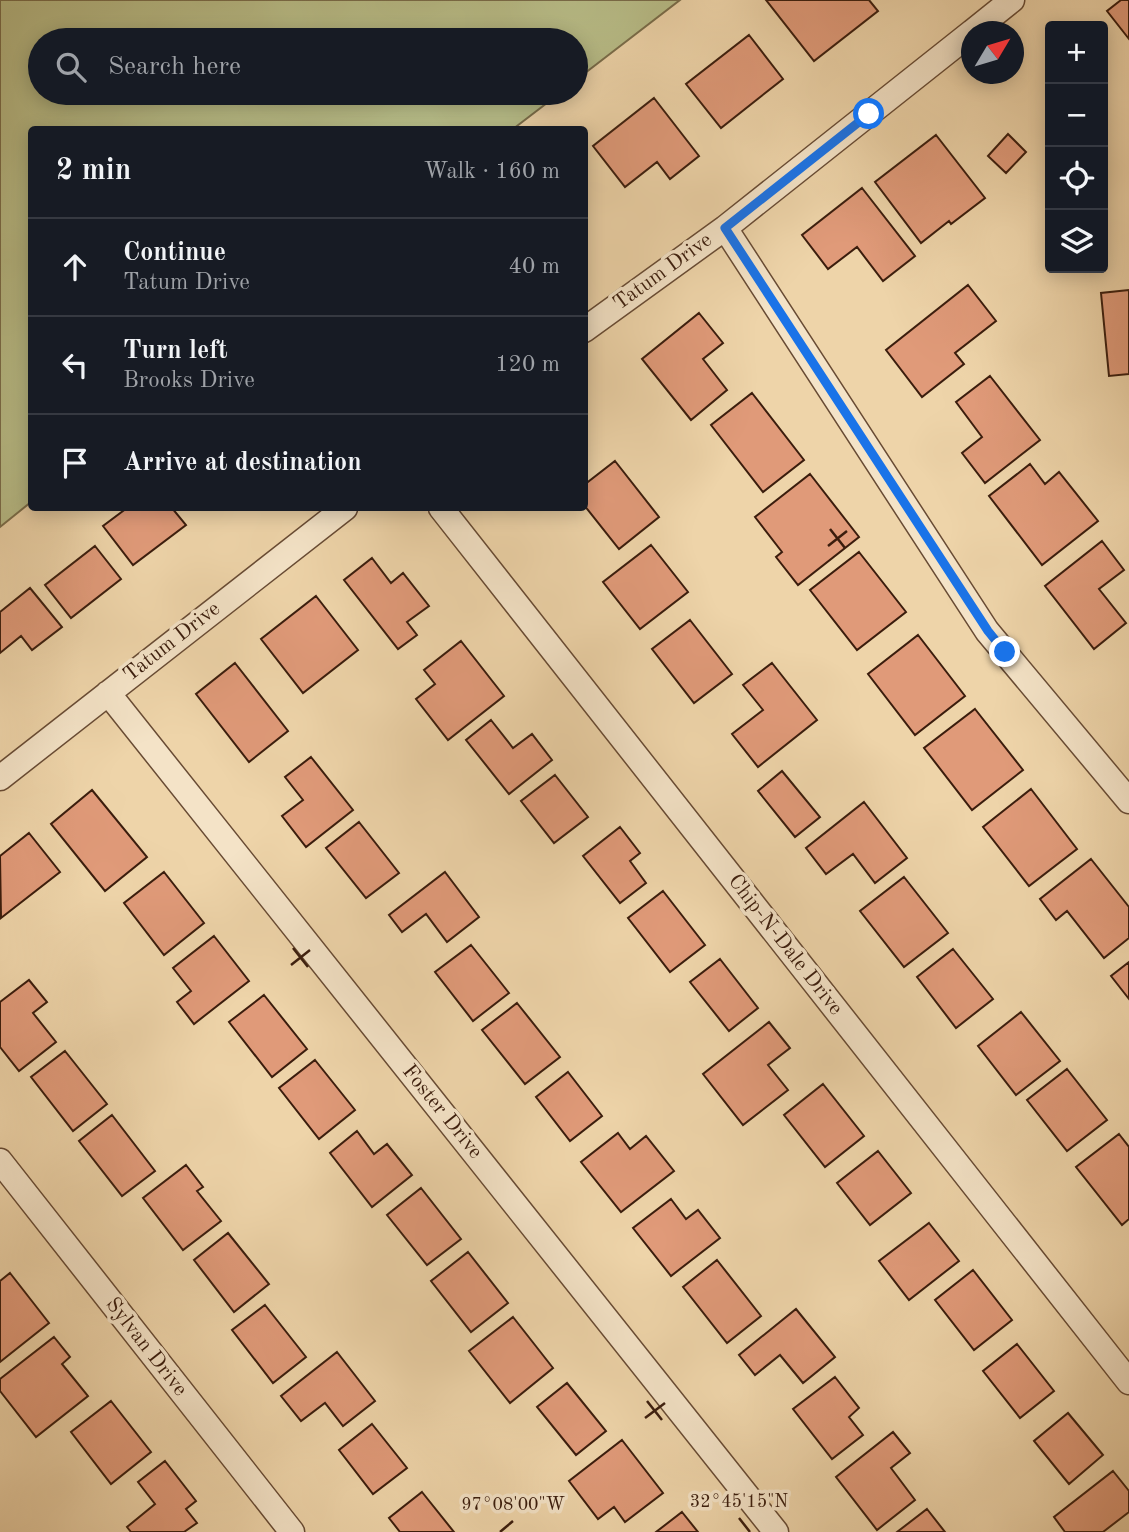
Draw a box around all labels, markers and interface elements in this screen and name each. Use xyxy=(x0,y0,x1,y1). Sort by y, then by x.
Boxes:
north arrow xyxy=(961,21,1024,84)
map controls xyxy=(1045,21,1108,273)
button: + xyxy=(1045,21,1108,84)
search box xyxy=(28,28,588,105)
icon: search xyxy=(52,48,90,86)
text: Search here xyxy=(108,54,241,80)
button: − xyxy=(1045,84,1108,147)
route start xyxy=(853,98,884,129)
button: locate xyxy=(1045,147,1108,210)
text: 2 min xyxy=(56,156,131,186)
text: Walk · 160 m xyxy=(424,160,560,183)
button: layers xyxy=(1045,210,1108,273)
street label: Tatum Drive xyxy=(610,229,716,315)
text: Continue xyxy=(123,240,226,266)
icon: ahead xyxy=(56,248,94,286)
text: 40 m xyxy=(509,255,560,278)
text: Tatum Drive xyxy=(123,271,250,294)
text: Turn left xyxy=(123,338,228,364)
icon: left xyxy=(56,346,94,384)
text: 120 m xyxy=(495,353,560,376)
text: Brooks Drive xyxy=(123,369,255,392)
icon: arrive xyxy=(56,444,94,482)
text: Arrive at destination xyxy=(123,450,362,476)
street label: Tatum Drive xyxy=(120,598,224,686)
route end xyxy=(989,636,1020,667)
street label: Chip-N-Dale Drive xyxy=(724,871,846,1019)
street label: Foster Drive xyxy=(398,1061,486,1163)
street label: Sylvan Drive xyxy=(101,1294,191,1400)
text: 32°45'15"N xyxy=(690,1493,788,1511)
text: 97°08'00"W xyxy=(461,1496,565,1514)

